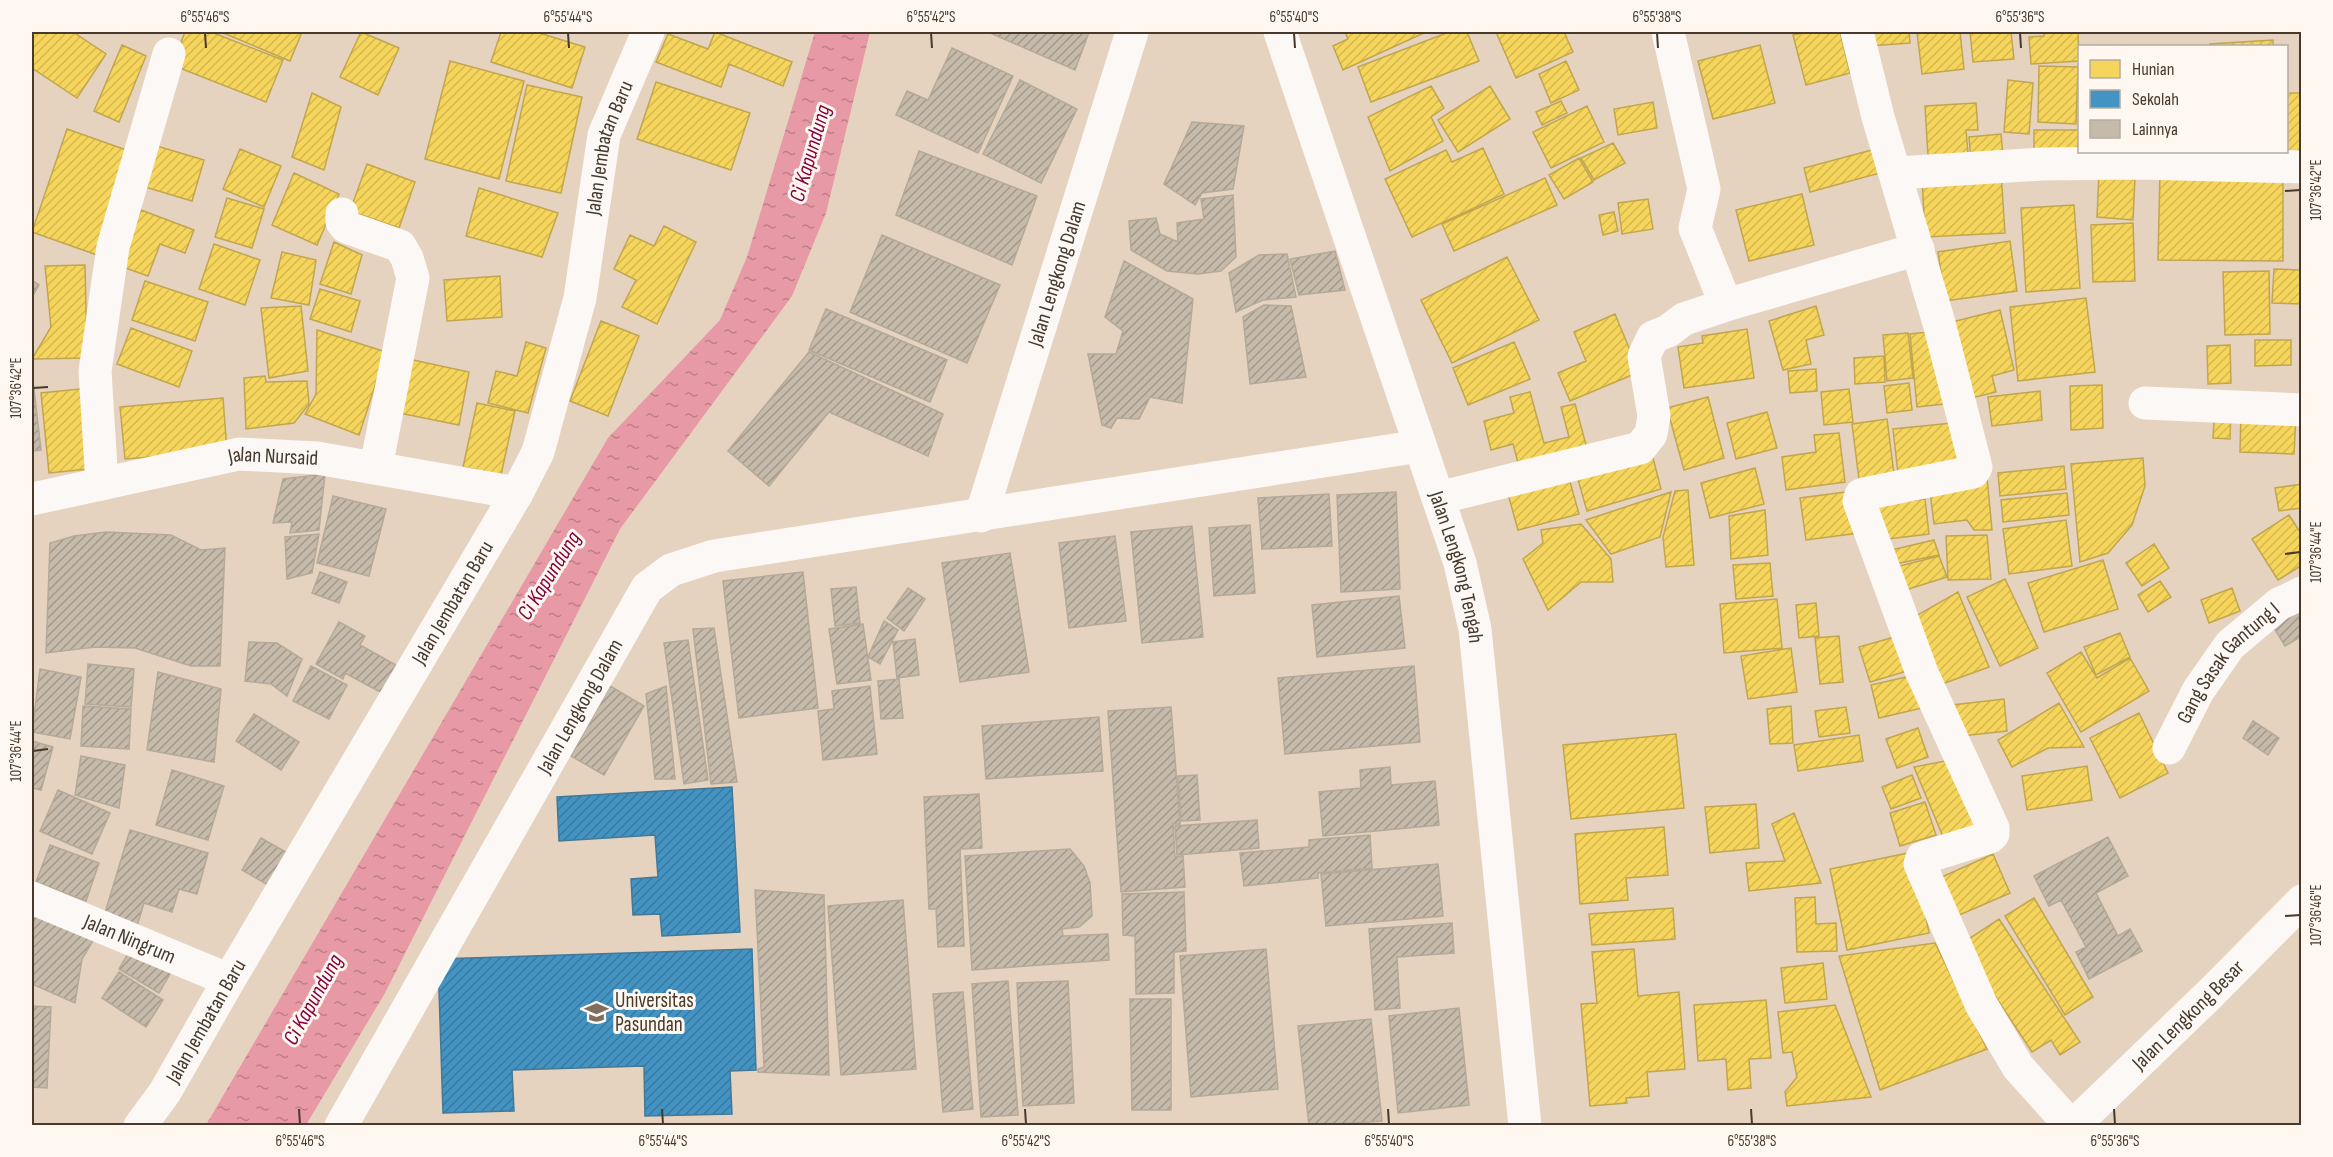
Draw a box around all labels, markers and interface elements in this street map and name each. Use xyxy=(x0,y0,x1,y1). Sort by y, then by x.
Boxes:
text: 6°55'46"S xyxy=(180,8,230,27)
text: 6°55'44"S xyxy=(544,8,592,27)
text: 6°55'42"S xyxy=(907,8,955,27)
text: 6°55'40"S xyxy=(1269,8,1319,27)
text: 6°55'38"S xyxy=(1633,8,1681,27)
text: 6°55'36"S xyxy=(1995,8,2045,27)
legend xyxy=(2078,45,2288,153)
text: Hunian xyxy=(2132,59,2174,80)
street label: Jalan Jembatan Baru xyxy=(580,77,639,218)
text: Sekolah xyxy=(2132,89,2179,110)
water label: Ci Kapundung xyxy=(784,102,837,205)
text: Lainnya xyxy=(2132,119,2178,140)
text: 107°36'42"E xyxy=(2307,159,2326,221)
street label: Jalan Lengkong Dalam xyxy=(1022,198,1092,350)
text: 107°36'42"E xyxy=(7,357,26,419)
street label: Jalan Nursaid xyxy=(225,442,319,471)
street label: Jalan Lengkong Tengah xyxy=(1423,487,1488,644)
text: 107°36'44"E xyxy=(2307,521,2326,583)
water label: Ci Kapundung xyxy=(511,526,587,625)
street label: Jalan Jembatan Baru xyxy=(406,536,499,670)
street label: Gang Sasak Gantung I xyxy=(2172,597,2285,728)
street label: Jalan Lengkong Dalam xyxy=(532,635,628,779)
text: 107°36'44"E xyxy=(7,720,26,782)
text: 107°36'46"E xyxy=(2307,884,2326,946)
street label: Jalan Ningrum xyxy=(79,909,179,969)
water label: Ci Kapundung xyxy=(277,950,349,1050)
street label: Jalan Jembatan Baru xyxy=(160,955,252,1089)
street label: Jalan Lengkong Besar xyxy=(2126,955,2250,1076)
place label: Universitas Pasundan xyxy=(615,988,694,1037)
school or university icon: Universitas Pasundan xyxy=(584,999,610,1025)
text: 6°55'46"S xyxy=(275,1132,325,1151)
text: 6°55'44"S xyxy=(639,1132,687,1151)
text: 6°55'42"S xyxy=(1002,1132,1050,1151)
text: 6°55'40"S xyxy=(1364,1132,1414,1151)
text: 6°55'38"S xyxy=(1728,1132,1776,1151)
text: 6°55'36"S xyxy=(2090,1132,2140,1151)

